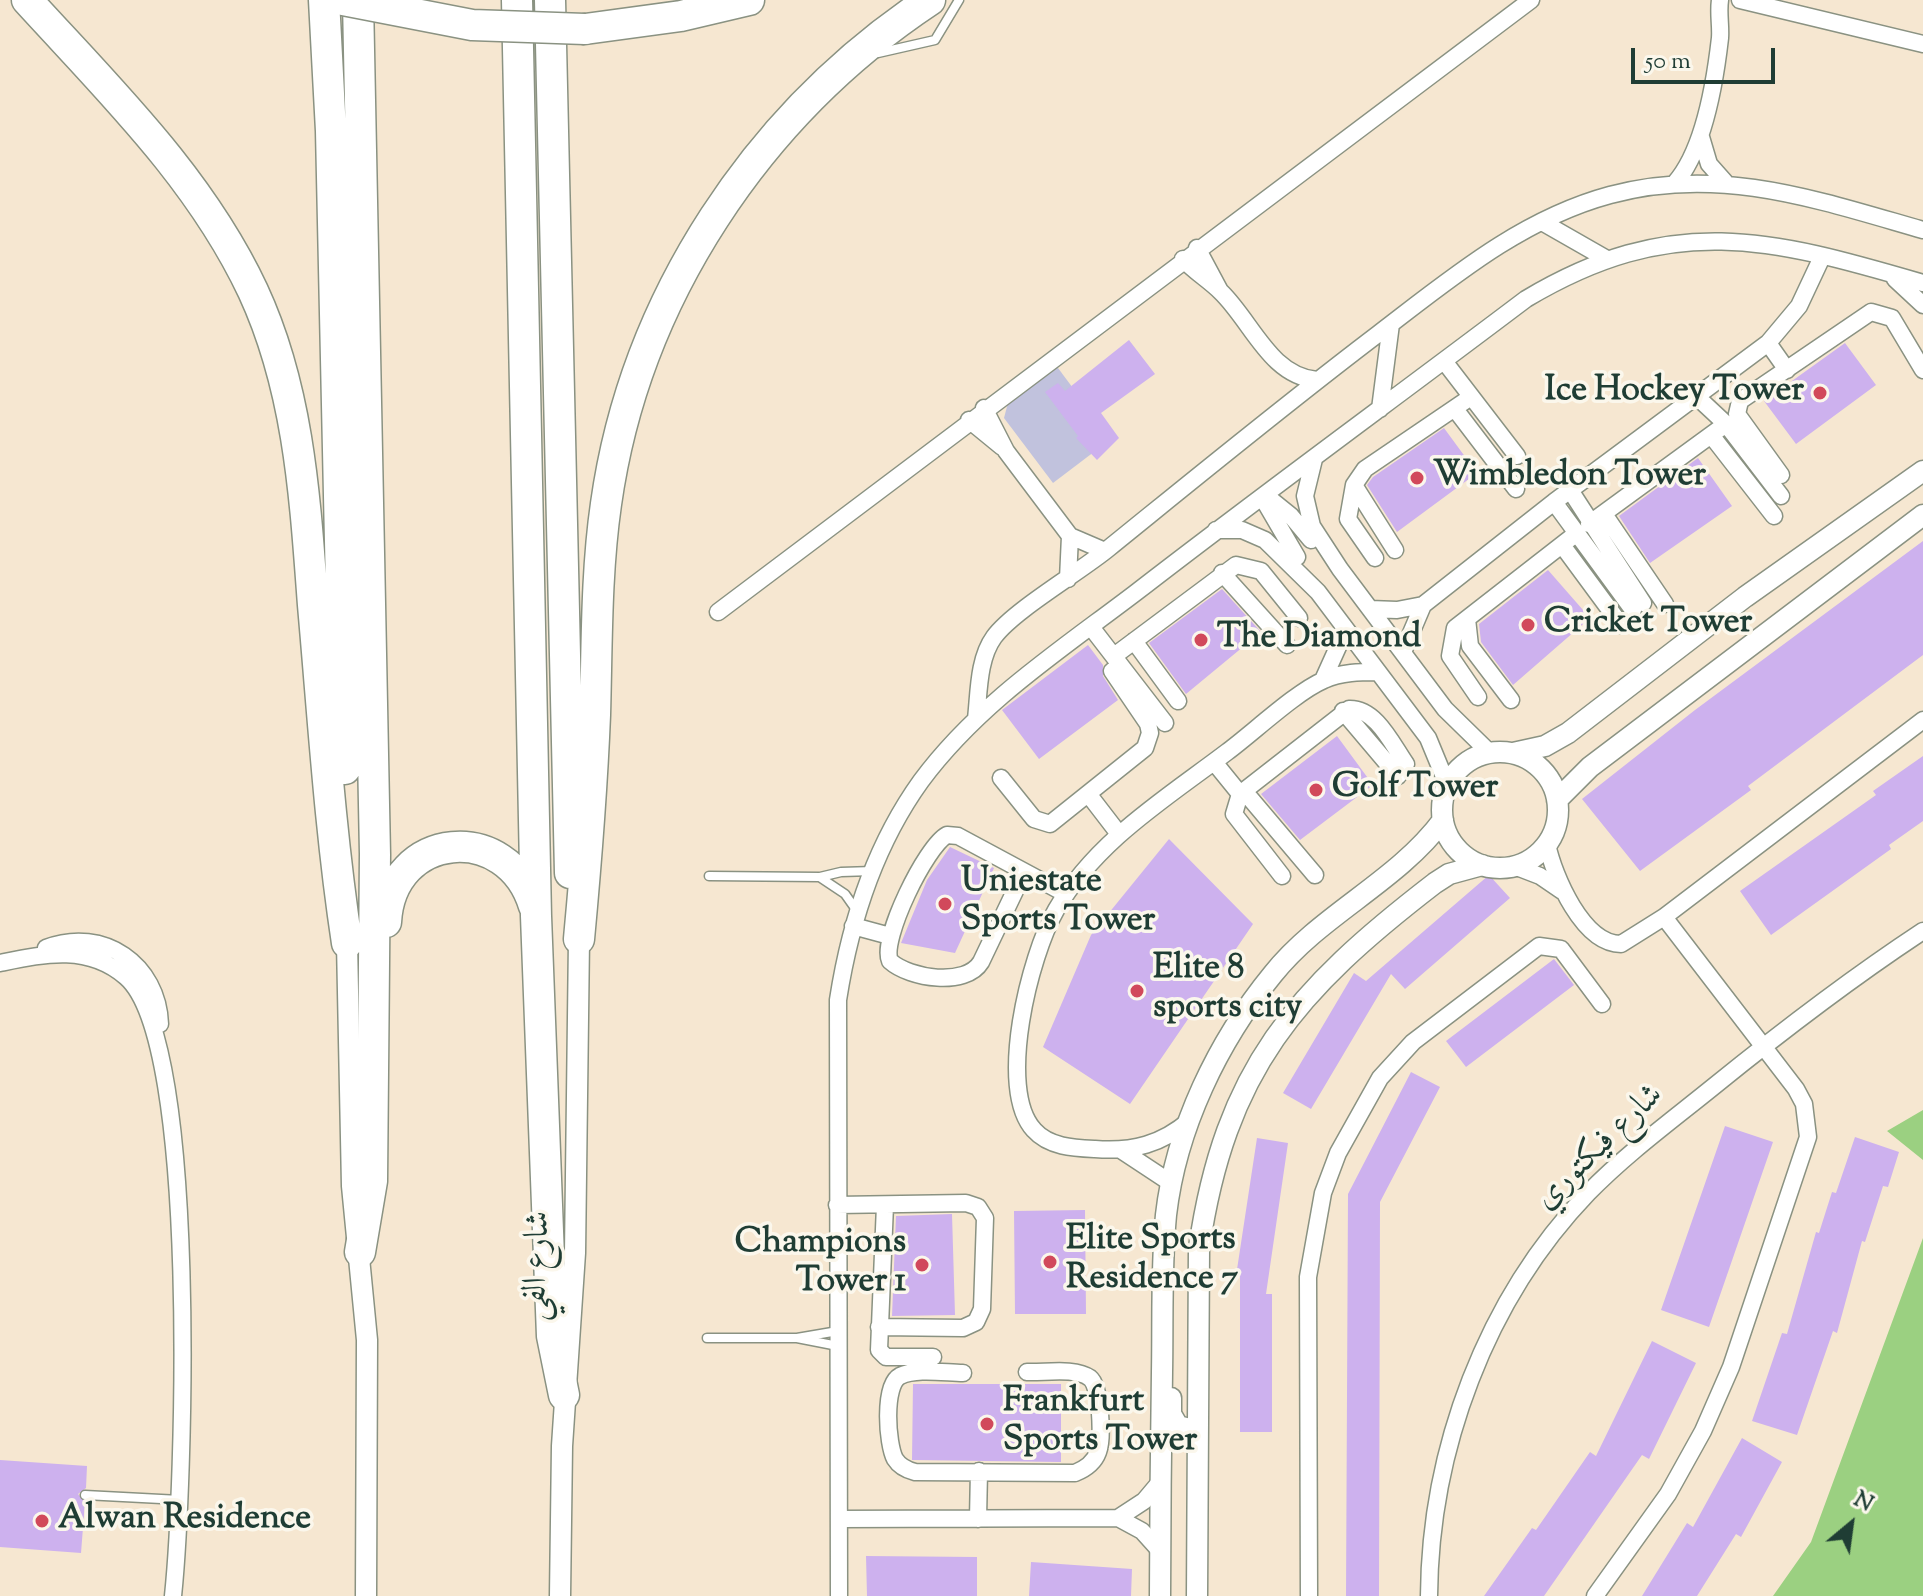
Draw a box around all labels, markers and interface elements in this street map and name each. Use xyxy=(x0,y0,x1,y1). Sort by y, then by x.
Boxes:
scale bar xyxy=(1635,32,1779,82)
text: 50 m xyxy=(1645,45,1691,79)
place label: Ice Hockey Tower xyxy=(1545,373,1804,413)
marker: Ice Hockey Tower xyxy=(1811,384,1829,402)
place label: Wimbledon Tower xyxy=(1433,458,1706,498)
marker: Wimbledon Tower xyxy=(1408,469,1426,487)
place label: Cricket Tower xyxy=(1544,605,1752,645)
marker: Cricket Tower xyxy=(1519,616,1537,634)
place label: The Diamond xyxy=(1217,620,1421,660)
marker: The Diamond xyxy=(1192,631,1210,649)
place label: Golf Tower xyxy=(1332,770,1498,810)
marker: Golf Tower xyxy=(1307,781,1325,799)
place label: Uniestate Sports Tower xyxy=(961,864,1155,944)
marker: Uniestate Sports Tower xyxy=(936,895,954,913)
place label: Elite 8 sports city xyxy=(1153,951,1302,1030)
marker: Elite 8 sports city xyxy=(1128,982,1146,1000)
street label: شارع فيكتوري xyxy=(1528,1077,1674,1221)
street label: شارع الفي xyxy=(518,1210,562,1322)
place label: Elite Sports Residence 7 xyxy=(1066,1222,1238,1302)
place label: Champions Tower 1 xyxy=(735,1225,906,1304)
marker: Elite Sports Residence 7 xyxy=(1041,1253,1059,1271)
marker: Champions Tower 1 xyxy=(913,1256,931,1274)
place label: Frankfurt Sports Tower xyxy=(1003,1384,1197,1464)
marker: Frankfurt Sports Tower xyxy=(978,1415,996,1433)
north arrow xyxy=(1811,1484,1891,1564)
text: N xyxy=(1847,1485,1878,1521)
place label: Alwan Residence xyxy=(58,1501,311,1541)
marker: Alwan Residence xyxy=(33,1512,51,1530)

